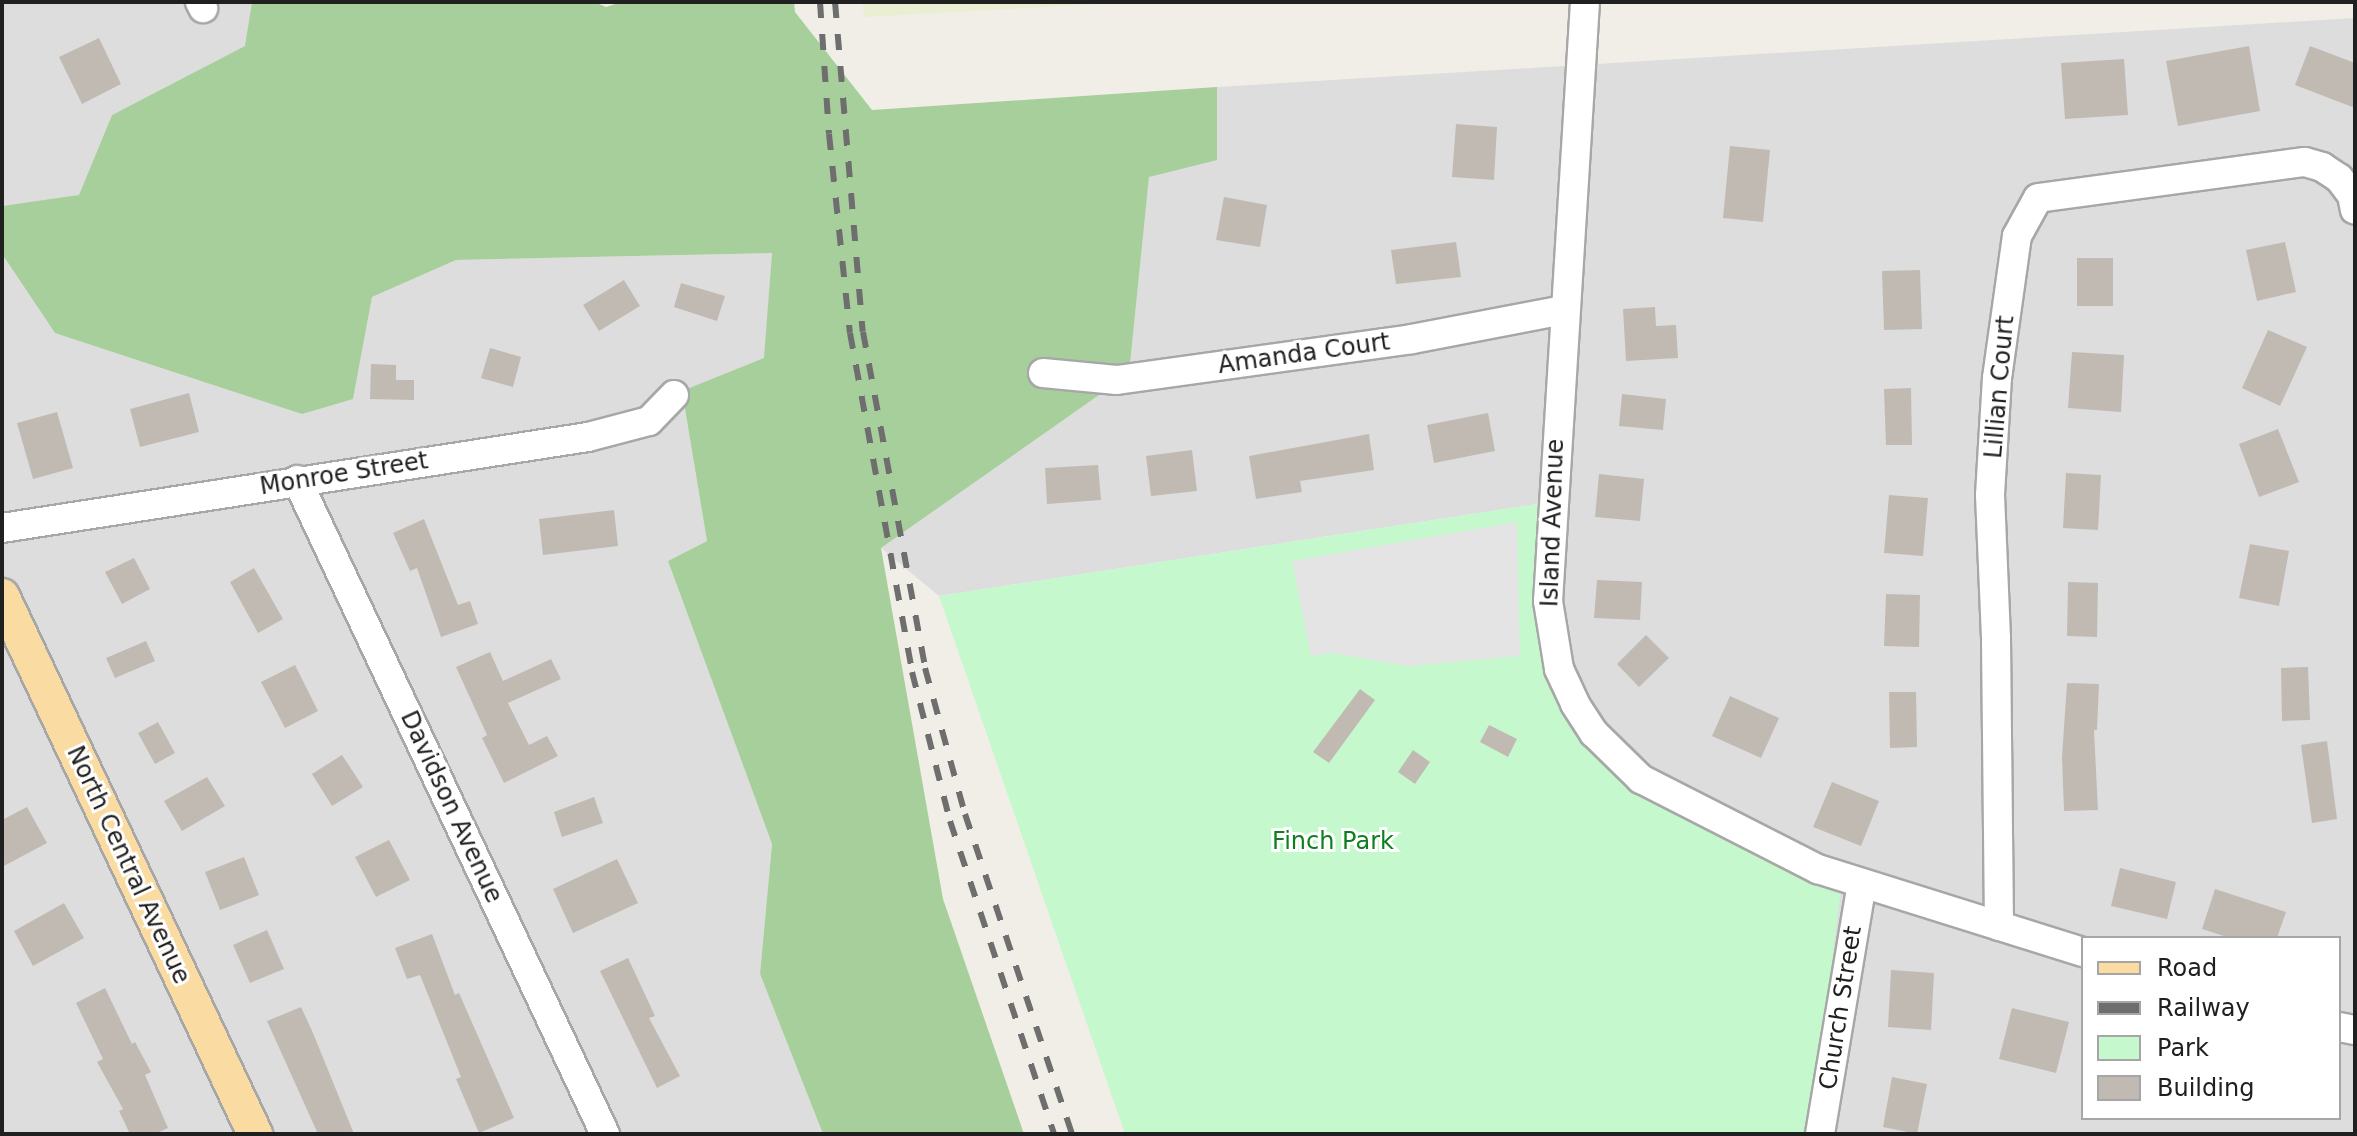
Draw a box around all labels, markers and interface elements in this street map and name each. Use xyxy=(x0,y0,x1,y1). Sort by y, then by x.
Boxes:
street label: Lillian Court xyxy=(1979,314,2021,460)
street label: Amanda Court xyxy=(1216,328,1392,380)
street label: Island Avenue xyxy=(1536,438,1570,608)
street label: Monroe Street xyxy=(258,446,430,502)
street label: Davidson Avenue xyxy=(394,706,508,908)
street label: North Central Avenue xyxy=(60,742,196,988)
park label: Finch Park xyxy=(1272,828,1394,856)
street label: Church Street xyxy=(1814,924,1868,1092)
legend xyxy=(2081,936,2341,1120)
text: Road xyxy=(2157,954,2217,982)
text: Railway xyxy=(2157,994,2250,1022)
text: Park xyxy=(2157,1034,2209,1062)
text: Building xyxy=(2157,1074,2254,1102)

